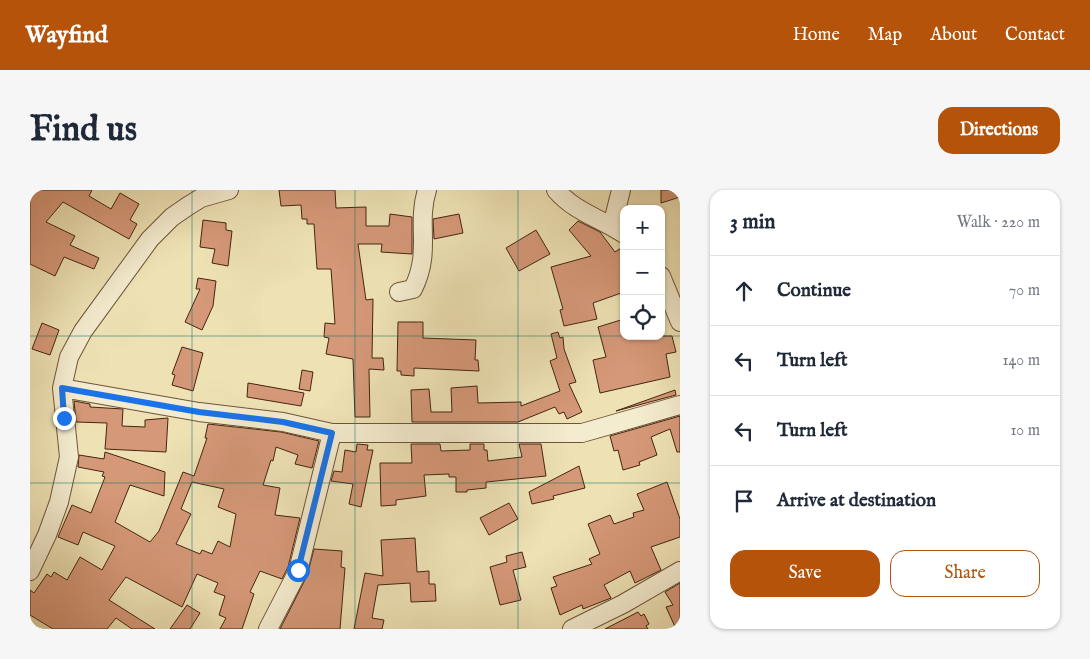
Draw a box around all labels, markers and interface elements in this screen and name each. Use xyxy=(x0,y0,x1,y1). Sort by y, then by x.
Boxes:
text: Wayfind xyxy=(25,20,108,51)
text: Home xyxy=(793,24,840,47)
text: Map xyxy=(868,24,902,47)
text: About xyxy=(930,24,977,47)
text: Contact xyxy=(1005,24,1065,47)
button: Directions xyxy=(938,107,1060,154)
text: Find us xyxy=(30,108,137,153)
map controls xyxy=(620,205,665,340)
button: + xyxy=(620,205,665,250)
text: 3 min xyxy=(730,209,775,236)
text: Walk · 220 m xyxy=(957,213,1040,233)
button: − xyxy=(620,250,665,295)
icon: ahead xyxy=(730,277,758,305)
text: Continue xyxy=(777,279,851,303)
text: 70 m xyxy=(1009,281,1040,301)
button: locate xyxy=(620,295,665,340)
icon: left xyxy=(730,347,758,375)
text: Turn left xyxy=(777,349,848,373)
text: 140 m xyxy=(1002,351,1040,371)
route end xyxy=(53,407,76,430)
icon: left xyxy=(730,417,758,445)
text: Turn left xyxy=(777,419,848,443)
text: 10 m xyxy=(1010,421,1040,441)
icon: arrive xyxy=(730,487,758,515)
text: Arrive at destination xyxy=(777,489,936,513)
button: Save xyxy=(730,550,880,597)
button: Share xyxy=(890,550,1040,597)
route start xyxy=(287,559,310,582)

